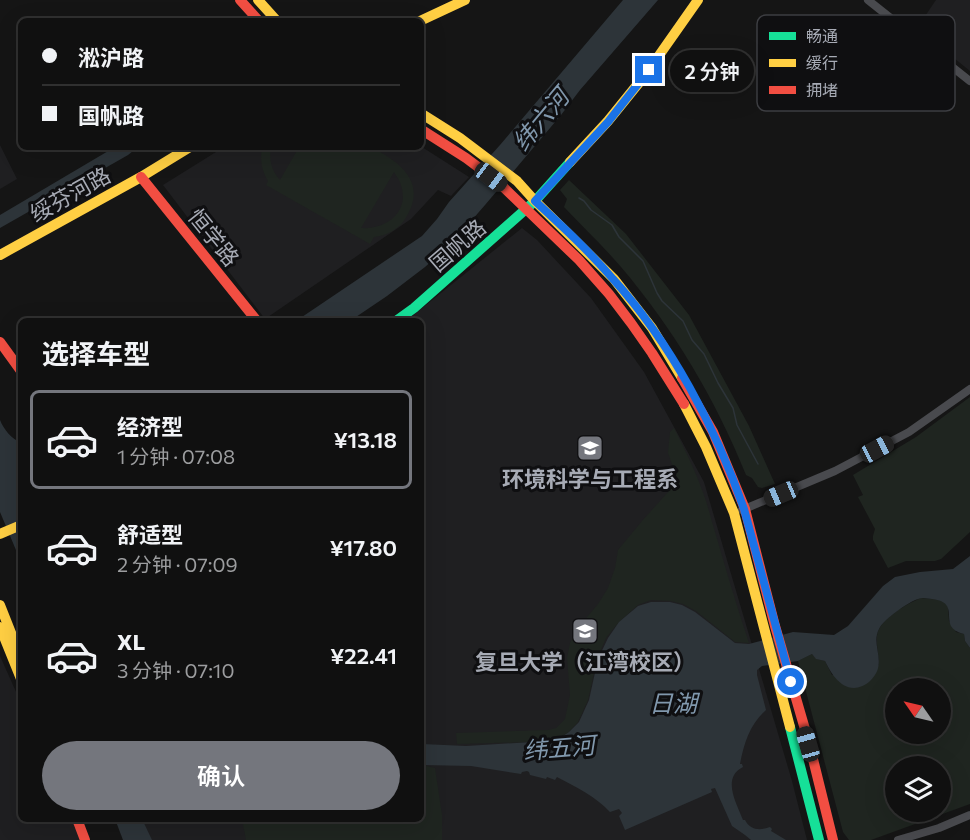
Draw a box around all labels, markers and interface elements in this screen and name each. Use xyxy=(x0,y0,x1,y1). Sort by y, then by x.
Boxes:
legend xyxy=(757,15,955,111)
text: 畅通 xyxy=(806,26,838,45)
text: 淞沪路 xyxy=(78,44,144,71)
callout: 2 分钟 xyxy=(670,49,754,91)
text: 缓行 xyxy=(806,53,838,72)
route end xyxy=(635,56,662,83)
text: 2 分钟 xyxy=(684,59,740,83)
water label: 纬六河 xyxy=(506,79,577,156)
text: 拥堵 xyxy=(806,80,838,99)
text: 国帆路 xyxy=(78,102,144,129)
car xyxy=(471,159,511,195)
street label: 绥芬河路 xyxy=(25,161,115,227)
street label: 恒学路 xyxy=(183,203,245,271)
street label: 国帆路 xyxy=(423,213,491,277)
text: 选择车型 xyxy=(42,337,150,370)
icon: car xyxy=(45,413,99,467)
text: 经济型 xyxy=(117,413,183,440)
text: ¥13.18 xyxy=(334,426,397,453)
school or university icon: 环境科学与工程系 xyxy=(575,433,605,463)
car xyxy=(857,433,897,465)
text: 1 分钟 · 07:08 xyxy=(117,444,235,468)
place label: 环境科学与工程系 xyxy=(502,465,678,492)
car xyxy=(761,479,801,509)
icon: car xyxy=(45,521,99,575)
text: 舒适型 xyxy=(117,521,183,548)
text: ¥17.80 xyxy=(330,534,397,561)
text: 2 分钟 · 07:09 xyxy=(117,552,238,576)
school or university icon: 复旦大学（江湾校区） xyxy=(570,616,600,646)
text: XL xyxy=(117,628,145,655)
icon: car xyxy=(45,629,99,683)
text: ¥22.41 xyxy=(330,642,397,669)
place label: 复旦大学（江湾校区） xyxy=(475,648,695,675)
text: 3 分钟 · 07:10 xyxy=(117,658,234,682)
route start xyxy=(777,668,804,695)
north arrow xyxy=(885,678,951,744)
map controls xyxy=(885,678,951,822)
water label: 日湖 xyxy=(649,688,701,717)
car xyxy=(794,724,822,764)
water label: 纬五河 xyxy=(522,729,600,765)
button: 确认 xyxy=(42,741,400,810)
button: layers xyxy=(885,756,951,822)

